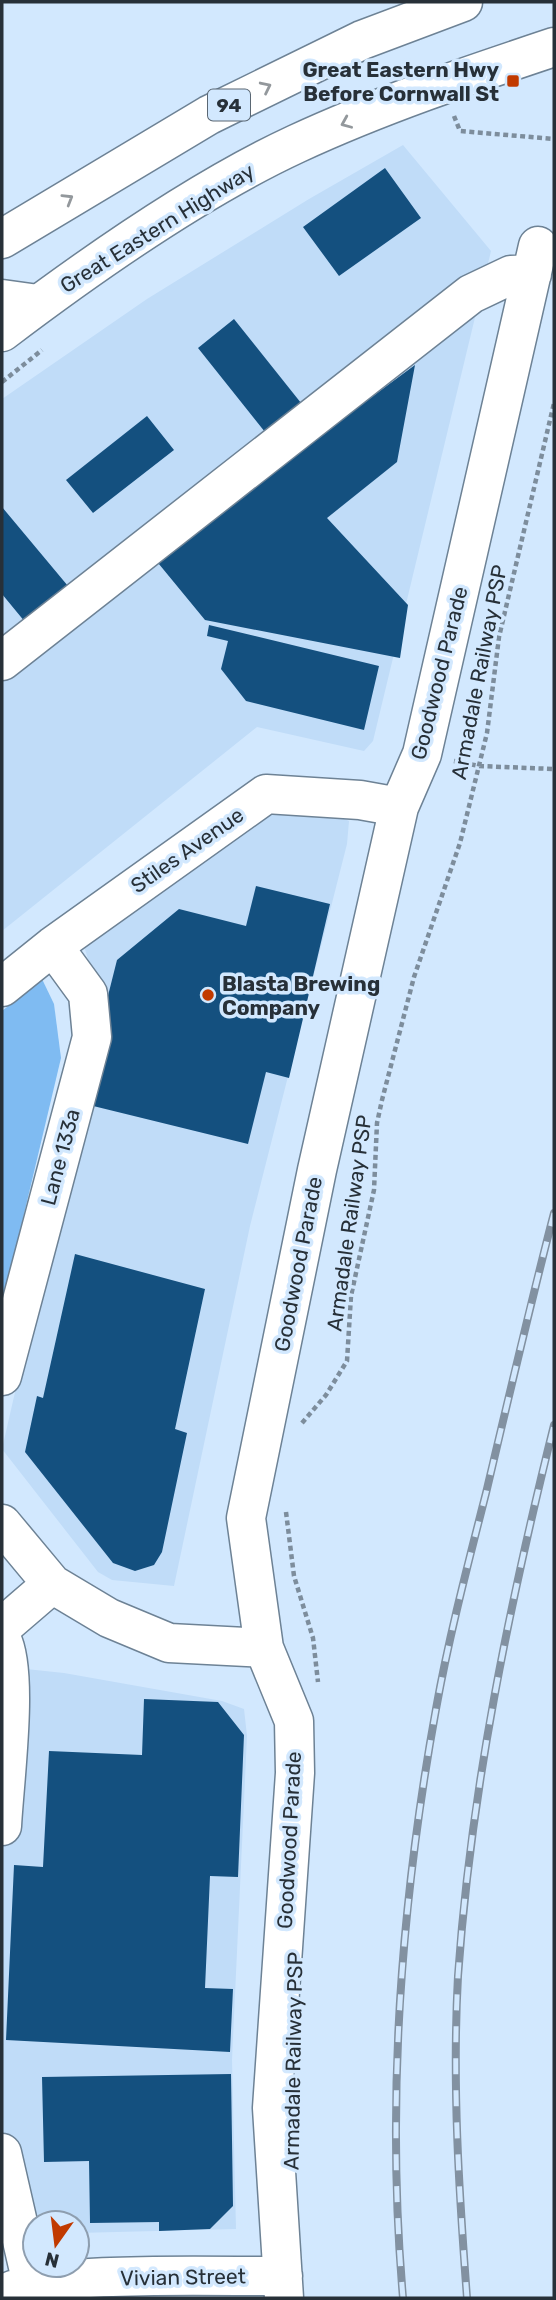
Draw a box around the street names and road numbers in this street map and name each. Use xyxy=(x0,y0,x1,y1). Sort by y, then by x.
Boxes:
road number: 94 xyxy=(208,90,250,120)
street label: Great Eastern Highway xyxy=(55,158,259,298)
street label: Armadale Railway PSP xyxy=(446,563,512,781)
street label: Goodwood Parade xyxy=(405,584,473,762)
street label: Stiles Avenue xyxy=(126,802,248,898)
street label: Lane 133a xyxy=(35,1106,85,1208)
street label: Armadale Railway PSP xyxy=(321,1113,377,1333)
street label: Goodwood Parade xyxy=(269,1174,327,1354)
street label: Goodwood Parade xyxy=(272,1751,306,1929)
street label: Armadale Railway PSP xyxy=(279,1952,307,2170)
street label: Vivian Street xyxy=(120,2263,246,2291)

